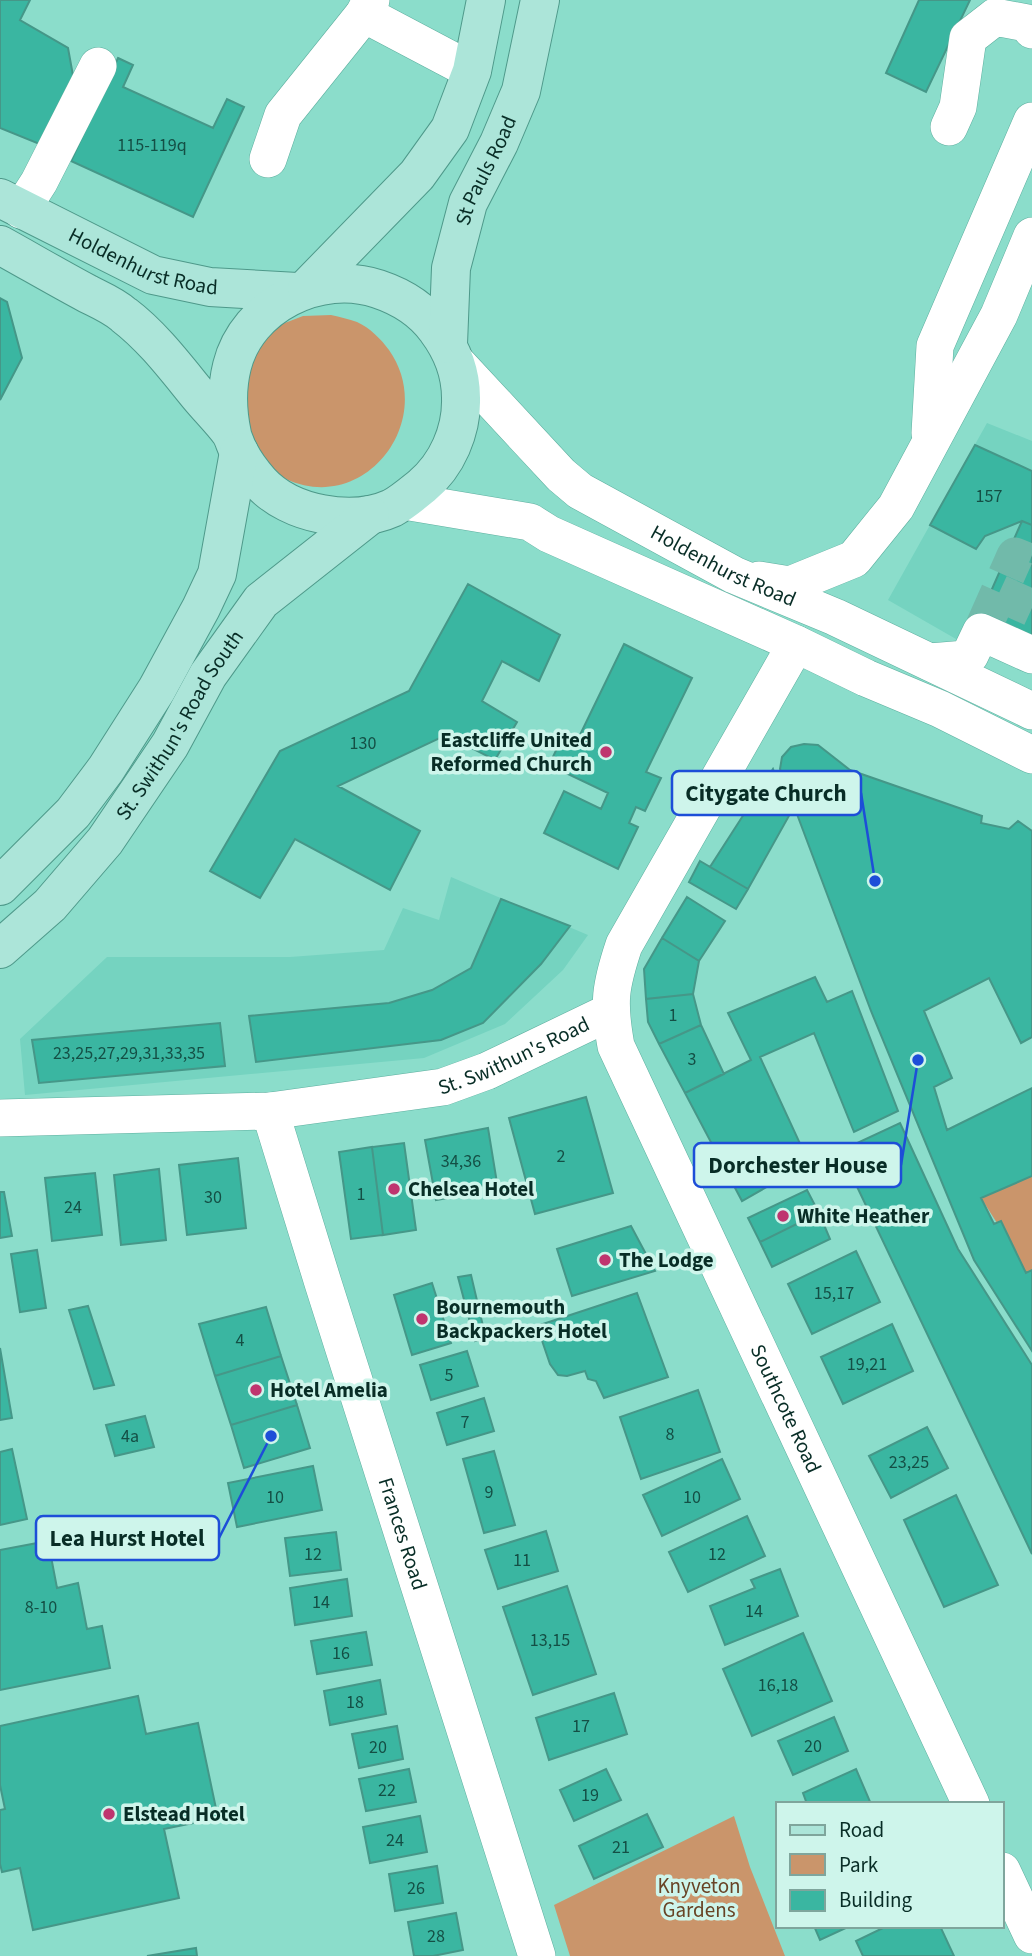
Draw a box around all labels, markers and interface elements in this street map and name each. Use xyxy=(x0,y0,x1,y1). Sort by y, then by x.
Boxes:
street label: St Pauls Road xyxy=(448,111,524,229)
house number: 115-119q xyxy=(117,133,187,158)
street label: Holdenhurst Road xyxy=(63,220,219,302)
house number: 157 xyxy=(976,484,1002,509)
street label: Holdenhurst Road xyxy=(645,517,801,614)
street label: St. Swithun's Road South xyxy=(108,624,251,826)
place label: Eastcliffe United Reformed Church xyxy=(430,725,592,779)
house number: 130 xyxy=(350,731,376,756)
marker: Eastcliffe United Reformed Church xyxy=(598,744,614,760)
callout: Citygate Church xyxy=(672,771,861,815)
text: Citygate Church xyxy=(685,777,847,810)
house number: 1 xyxy=(669,1003,677,1028)
street label: St. Swithun's Road xyxy=(434,1009,595,1103)
house number: 23,25,27,29,31,33,35 xyxy=(53,1041,205,1066)
house number: 3 xyxy=(688,1047,697,1072)
callout: Dorchester House xyxy=(694,1143,901,1187)
house number: 2 xyxy=(557,1144,566,1169)
house number: 34,36 xyxy=(441,1149,481,1174)
text: Dorchester House xyxy=(708,1149,888,1182)
place label: Chelsea Hotel xyxy=(408,1174,534,1204)
marker: Chelsea Hotel xyxy=(386,1181,402,1197)
house number: 1 xyxy=(357,1182,365,1207)
house number: 30 xyxy=(204,1185,222,1210)
house number: 24 xyxy=(64,1195,82,1220)
place label: White Heather xyxy=(797,1201,930,1231)
marker: White Heather xyxy=(775,1208,791,1224)
place label: The Lodge xyxy=(619,1245,714,1275)
marker: The Lodge xyxy=(597,1252,613,1268)
house number: 15,17 xyxy=(814,1281,854,1306)
place label: Bournemouth Backpackers Hotel xyxy=(436,1292,607,1346)
marker: Bournemouth Backpackers Hotel xyxy=(414,1311,430,1327)
house number: 4 xyxy=(236,1328,245,1353)
street label: Southcote Road xyxy=(743,1339,829,1478)
house number: 19,21 xyxy=(847,1352,887,1377)
house number: 5 xyxy=(445,1363,454,1388)
place label: Hotel Amelia xyxy=(270,1375,388,1405)
marker: Hotel Amelia xyxy=(248,1382,264,1398)
house number: 7 xyxy=(461,1410,470,1435)
house number: 8 xyxy=(666,1422,675,1447)
house number: 4a xyxy=(121,1424,139,1449)
house number: 23,25 xyxy=(889,1450,929,1475)
street label: Frances Road xyxy=(371,1474,435,1594)
house number: 9 xyxy=(485,1480,494,1505)
house number: 10 xyxy=(266,1485,284,1510)
house number: 10 xyxy=(683,1485,701,1510)
callout: Lea Hurst Hotel xyxy=(36,1516,219,1560)
text: Lea Hurst Hotel xyxy=(49,1522,205,1555)
house number: 12 xyxy=(304,1542,322,1567)
house number: 12 xyxy=(708,1542,726,1567)
house number: 11 xyxy=(513,1548,531,1573)
house number: 14 xyxy=(312,1590,330,1615)
house number: 8-10 xyxy=(25,1595,57,1620)
house number: 14 xyxy=(745,1599,763,1624)
house number: 13,15 xyxy=(530,1628,570,1653)
house number: 16 xyxy=(332,1641,350,1666)
house number: 16,18 xyxy=(758,1673,798,1698)
house number: 18 xyxy=(346,1690,364,1715)
house number: 17 xyxy=(572,1714,590,1739)
house number: 20 xyxy=(804,1734,822,1759)
house number: 20 xyxy=(369,1735,387,1760)
house number: 22 xyxy=(378,1778,396,1803)
house number: 19 xyxy=(581,1783,599,1808)
place label: Elstead Hotel xyxy=(123,1799,245,1829)
legend xyxy=(776,1802,1004,1928)
marker: Elstead Hotel xyxy=(101,1806,117,1822)
text: Road xyxy=(839,1815,884,1845)
house number: 24 xyxy=(386,1828,404,1853)
house number: 21 xyxy=(612,1835,630,1860)
text: Park xyxy=(839,1850,879,1880)
park label: Knyveton Gardens xyxy=(657,1871,741,1925)
house number: 26 xyxy=(407,1876,425,1901)
text: Building xyxy=(839,1885,913,1915)
house number: 28 xyxy=(427,1924,445,1949)

